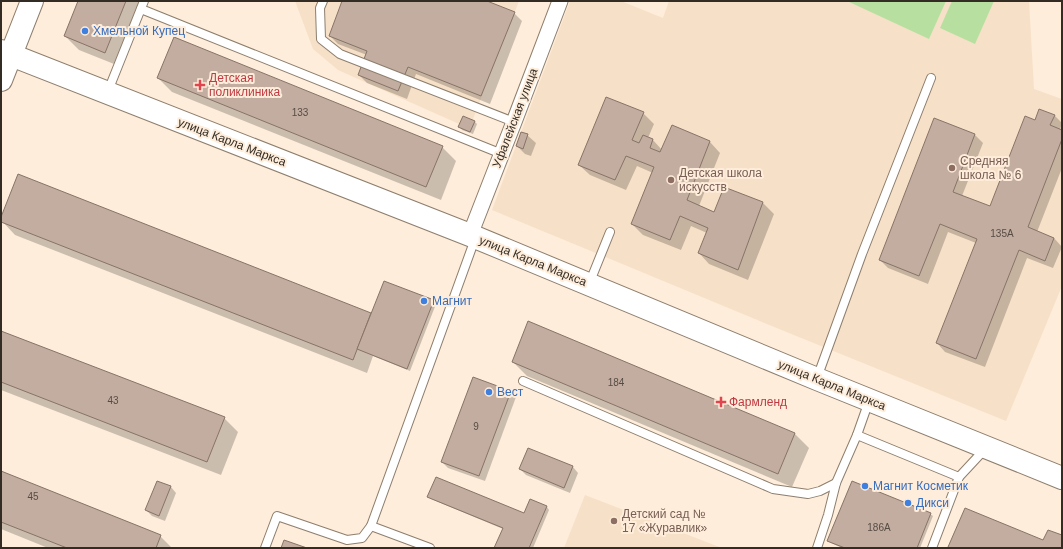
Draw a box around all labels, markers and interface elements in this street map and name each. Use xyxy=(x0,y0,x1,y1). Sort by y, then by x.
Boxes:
place label: Хмельной Купец xyxy=(93,24,185,38)
marker: Хмельной Купец xyxy=(80,26,90,36)
street label: Уфалейская улица xyxy=(490,66,541,170)
place label: Детская поликлиника xyxy=(209,71,281,99)
marker: Детская поликлиника xyxy=(194,79,206,91)
house number: 133 xyxy=(292,107,309,118)
street label: улица Карла Маркса xyxy=(176,115,288,169)
place label: Средняя школа № 6 xyxy=(960,154,1022,182)
marker: Средняя школа № 6 xyxy=(947,163,957,173)
place label: Детская школа искусств xyxy=(679,166,762,194)
marker: Детская школа искусств xyxy=(666,175,676,185)
house number: 135А xyxy=(990,228,1014,239)
street label: улица Карла Маркса xyxy=(477,233,589,289)
place label: Магнит xyxy=(432,294,473,308)
marker: Магнит xyxy=(419,296,429,306)
street label: улица Карла Маркса xyxy=(776,357,888,413)
house number: 184 xyxy=(608,377,625,388)
place label: Вест xyxy=(497,385,524,399)
marker: Вест xyxy=(484,387,494,397)
house number: 43 xyxy=(107,395,119,406)
place label: Фармленд xyxy=(729,395,787,409)
marker: Фармленд xyxy=(716,397,726,407)
house number: 9 xyxy=(473,421,479,432)
place label: Магнит Косметик xyxy=(873,479,969,493)
marker: Магнит Косметик xyxy=(860,481,870,491)
house number: 45 xyxy=(27,491,39,502)
place label: Дикси xyxy=(916,496,949,510)
marker: Дикси xyxy=(903,498,913,508)
place label: Детский сад № 17 «Журавлик» xyxy=(622,507,708,535)
marker: Детский сад № 17 «Журавлик» xyxy=(609,516,619,526)
house number: 186А xyxy=(867,522,891,533)

